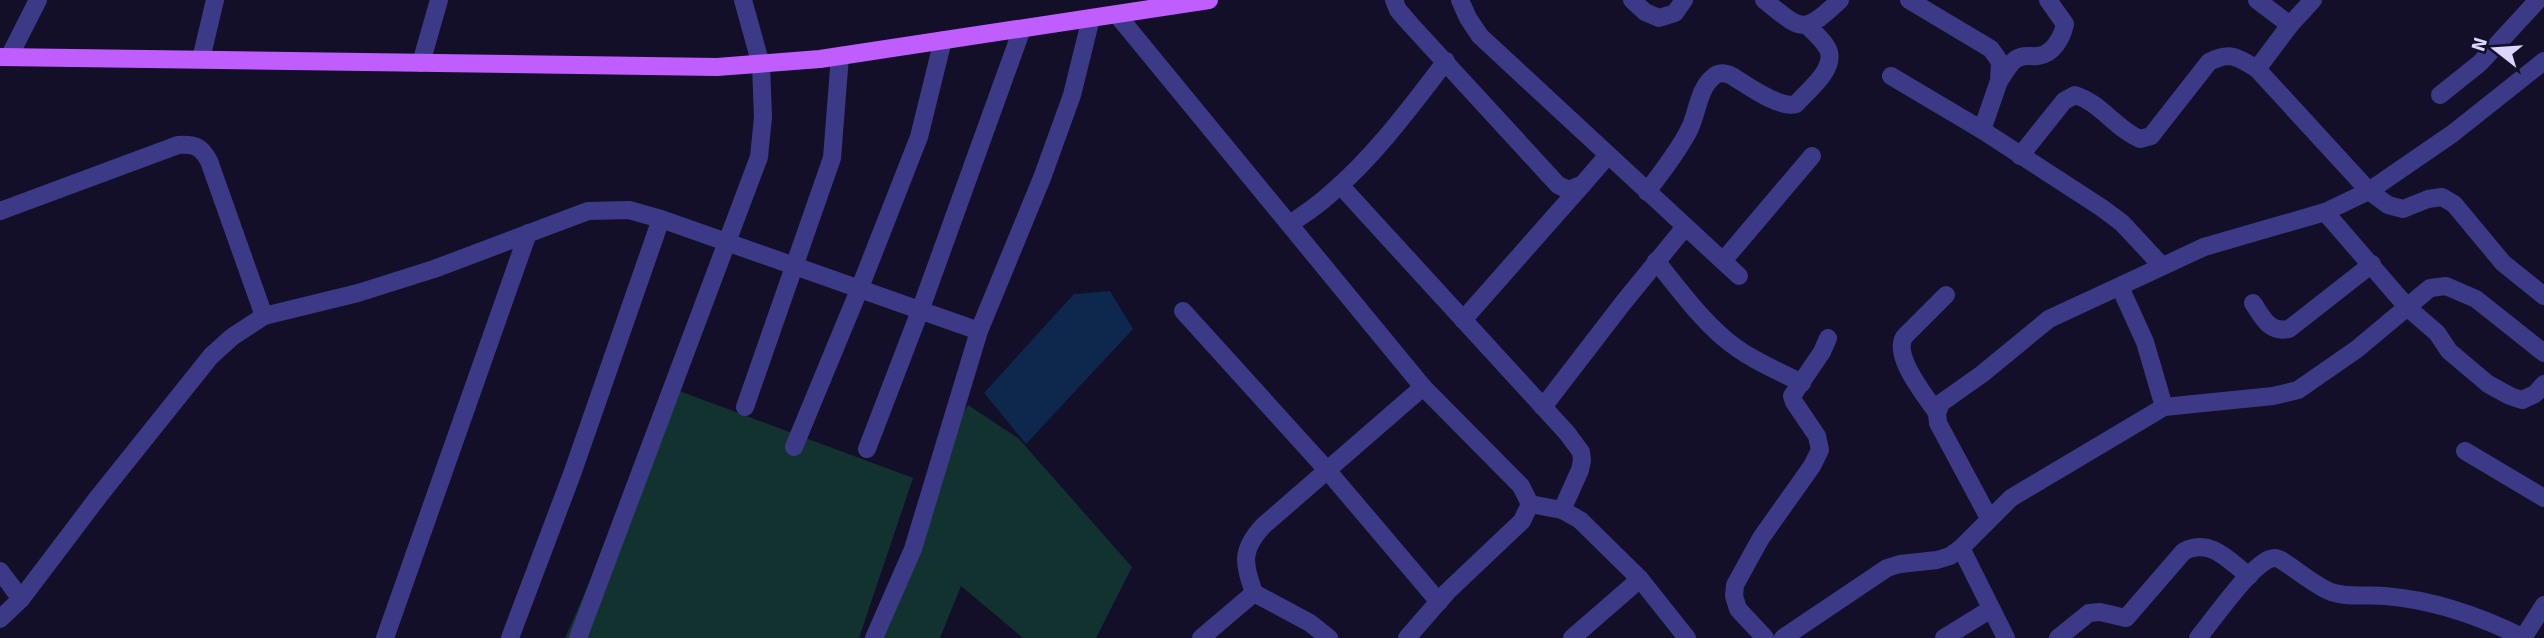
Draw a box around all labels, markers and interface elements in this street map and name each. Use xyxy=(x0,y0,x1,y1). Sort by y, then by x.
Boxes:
north arrow xyxy=(2460,14,2530,84)
text: N xyxy=(2466,34,2493,54)

